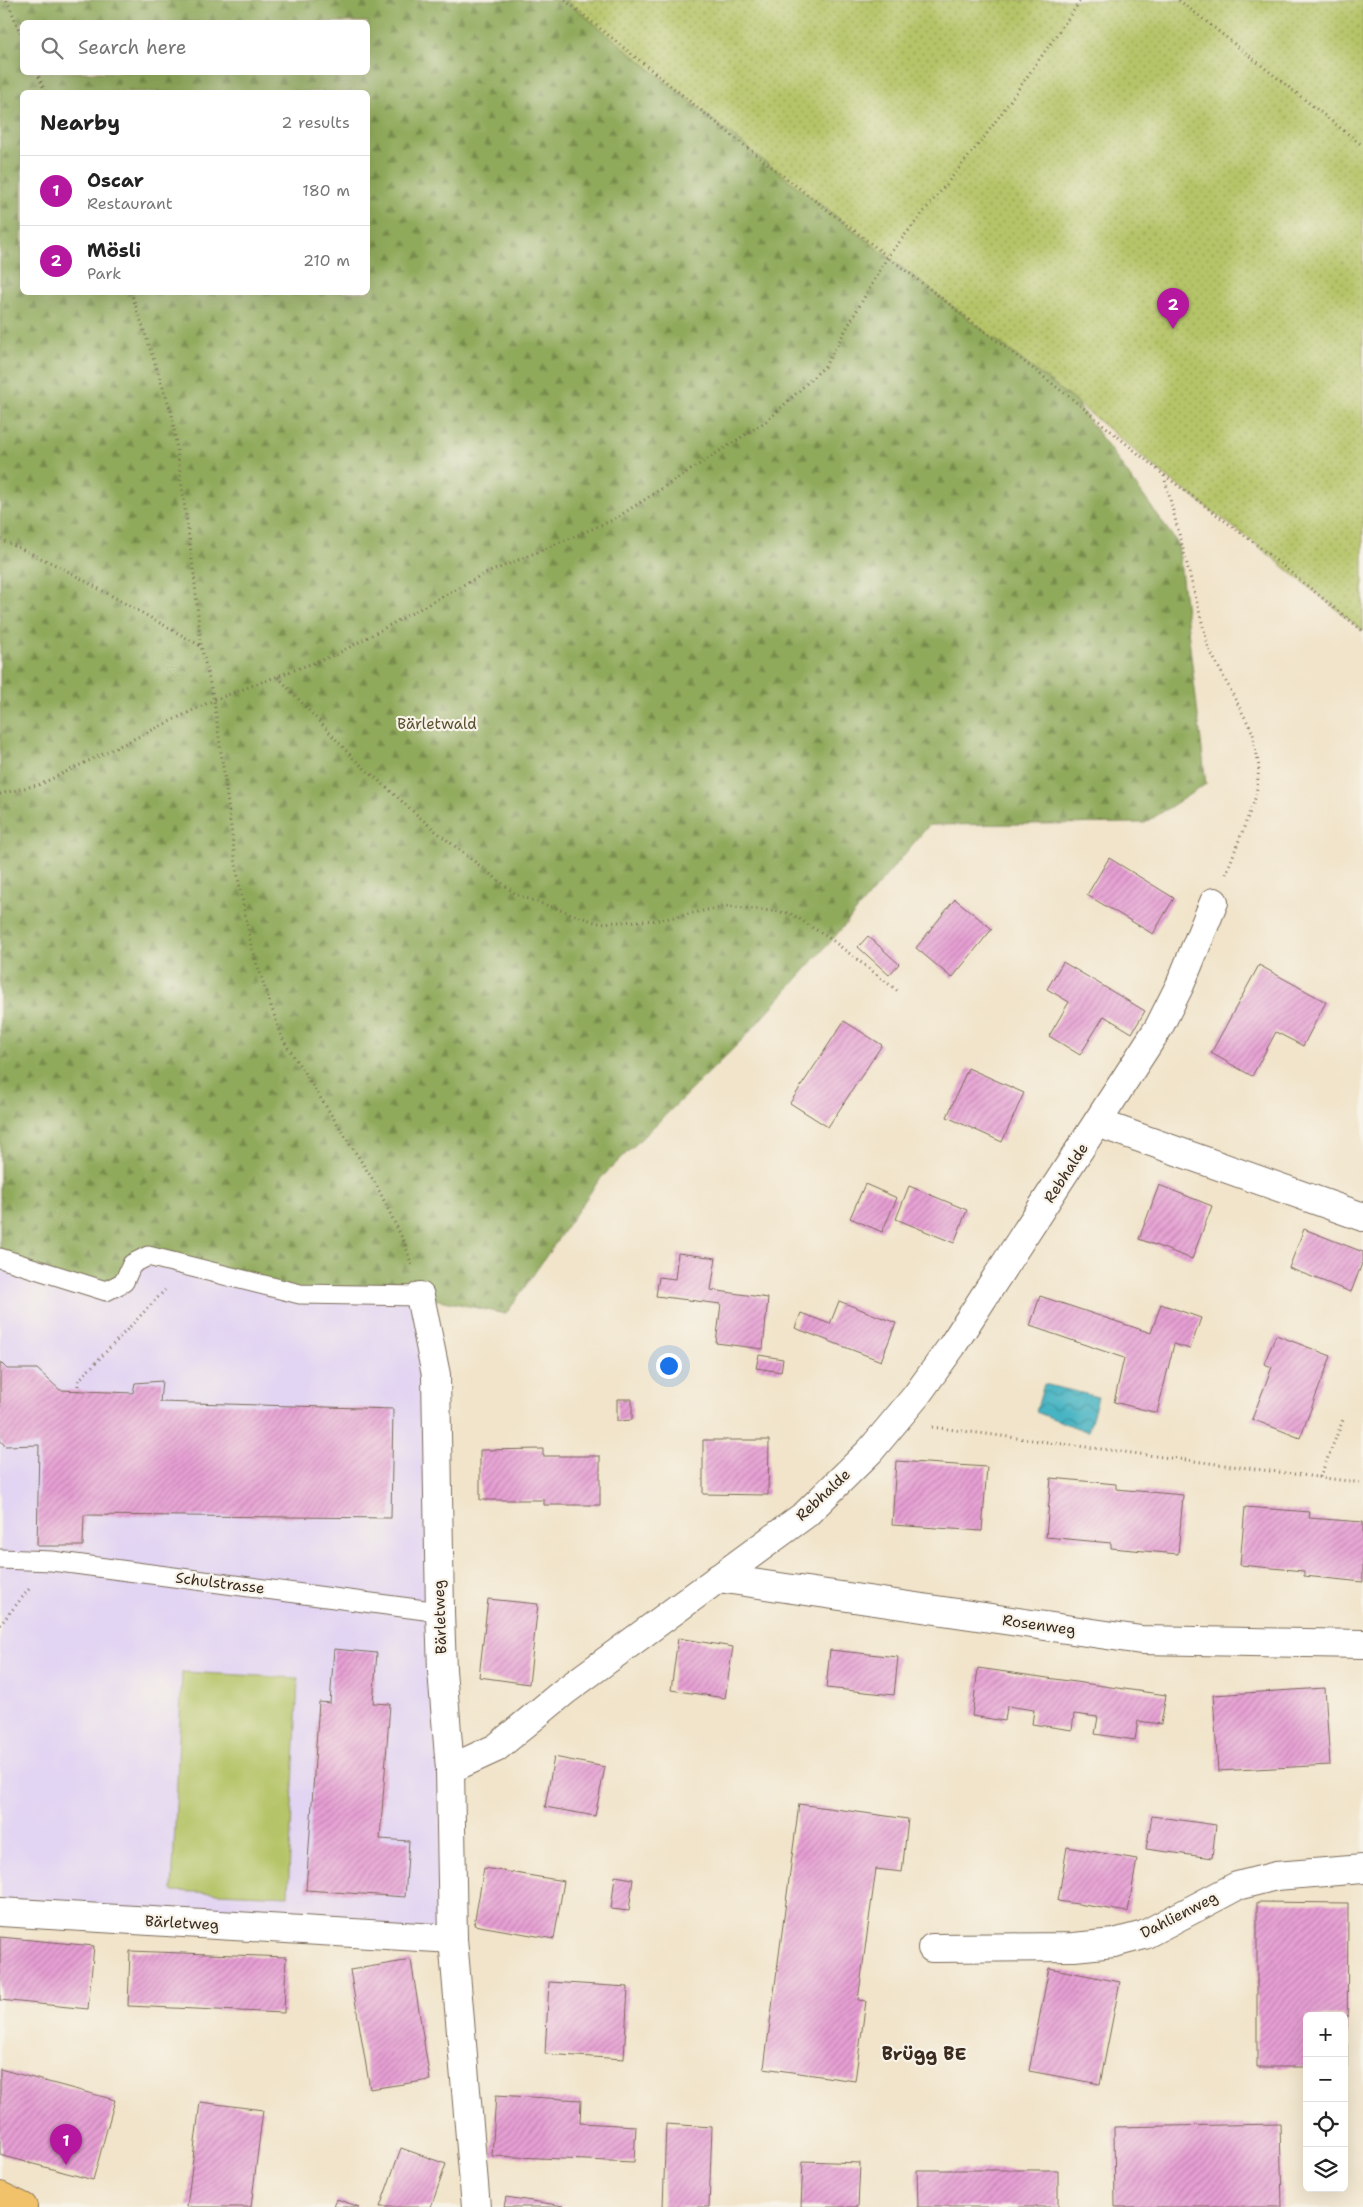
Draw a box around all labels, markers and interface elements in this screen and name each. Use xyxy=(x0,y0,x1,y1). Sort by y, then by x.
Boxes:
search box xyxy=(20,20,370,75)
icon: search xyxy=(38,34,66,62)
text: Search here xyxy=(78,35,187,60)
text: Nearby xyxy=(40,109,120,137)
text: 2 results xyxy=(281,112,350,133)
text: Oscar xyxy=(87,168,144,193)
text: 1 xyxy=(52,180,60,201)
text: 180 m xyxy=(302,180,350,201)
text: Restaurant xyxy=(87,193,173,214)
text: Mösli xyxy=(87,238,141,263)
text: 2 xyxy=(50,250,62,271)
text: 210 m xyxy=(303,250,350,271)
text: Park xyxy=(87,263,121,284)
pin: 2 xyxy=(1157,288,1189,329)
park label: Bärletwald xyxy=(397,714,477,734)
street label: Rebhalde xyxy=(1039,1139,1093,1207)
your location xyxy=(656,1353,682,1379)
street label: Rebhalde xyxy=(791,1465,855,1525)
street label: Schulstrasse xyxy=(174,1568,266,1598)
street label: Bärletweg xyxy=(429,1580,451,1654)
street label: Rosenweg xyxy=(1001,1610,1077,1640)
street label: Dahlienweg xyxy=(1137,1887,1221,1943)
street label: Bärletweg xyxy=(144,1911,220,1935)
map controls xyxy=(1303,2012,1348,2192)
button: + xyxy=(1303,2012,1348,2057)
district label: Brügg BE xyxy=(882,2042,966,2066)
button: − xyxy=(1303,2057,1348,2102)
button: locate xyxy=(1303,2102,1348,2147)
pin: 1 xyxy=(50,2124,82,2165)
button: layers xyxy=(1303,2147,1348,2192)

